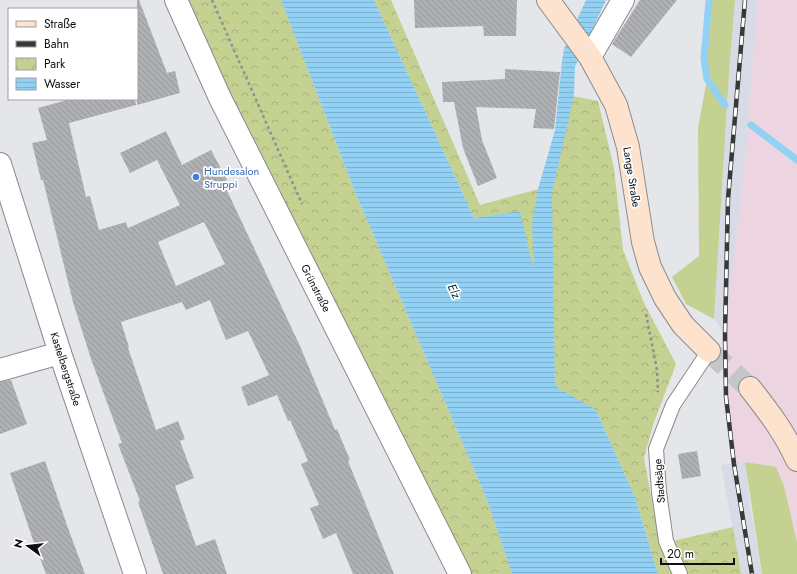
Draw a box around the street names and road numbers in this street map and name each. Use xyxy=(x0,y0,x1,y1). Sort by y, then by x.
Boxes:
street label: Lange Straße xyxy=(619,146,645,209)
street label: Grünstraße xyxy=(297,261,335,315)
street label: Kastelbergstraße xyxy=(47,330,86,408)
street label: Stadtsäge xyxy=(649,458,669,504)

